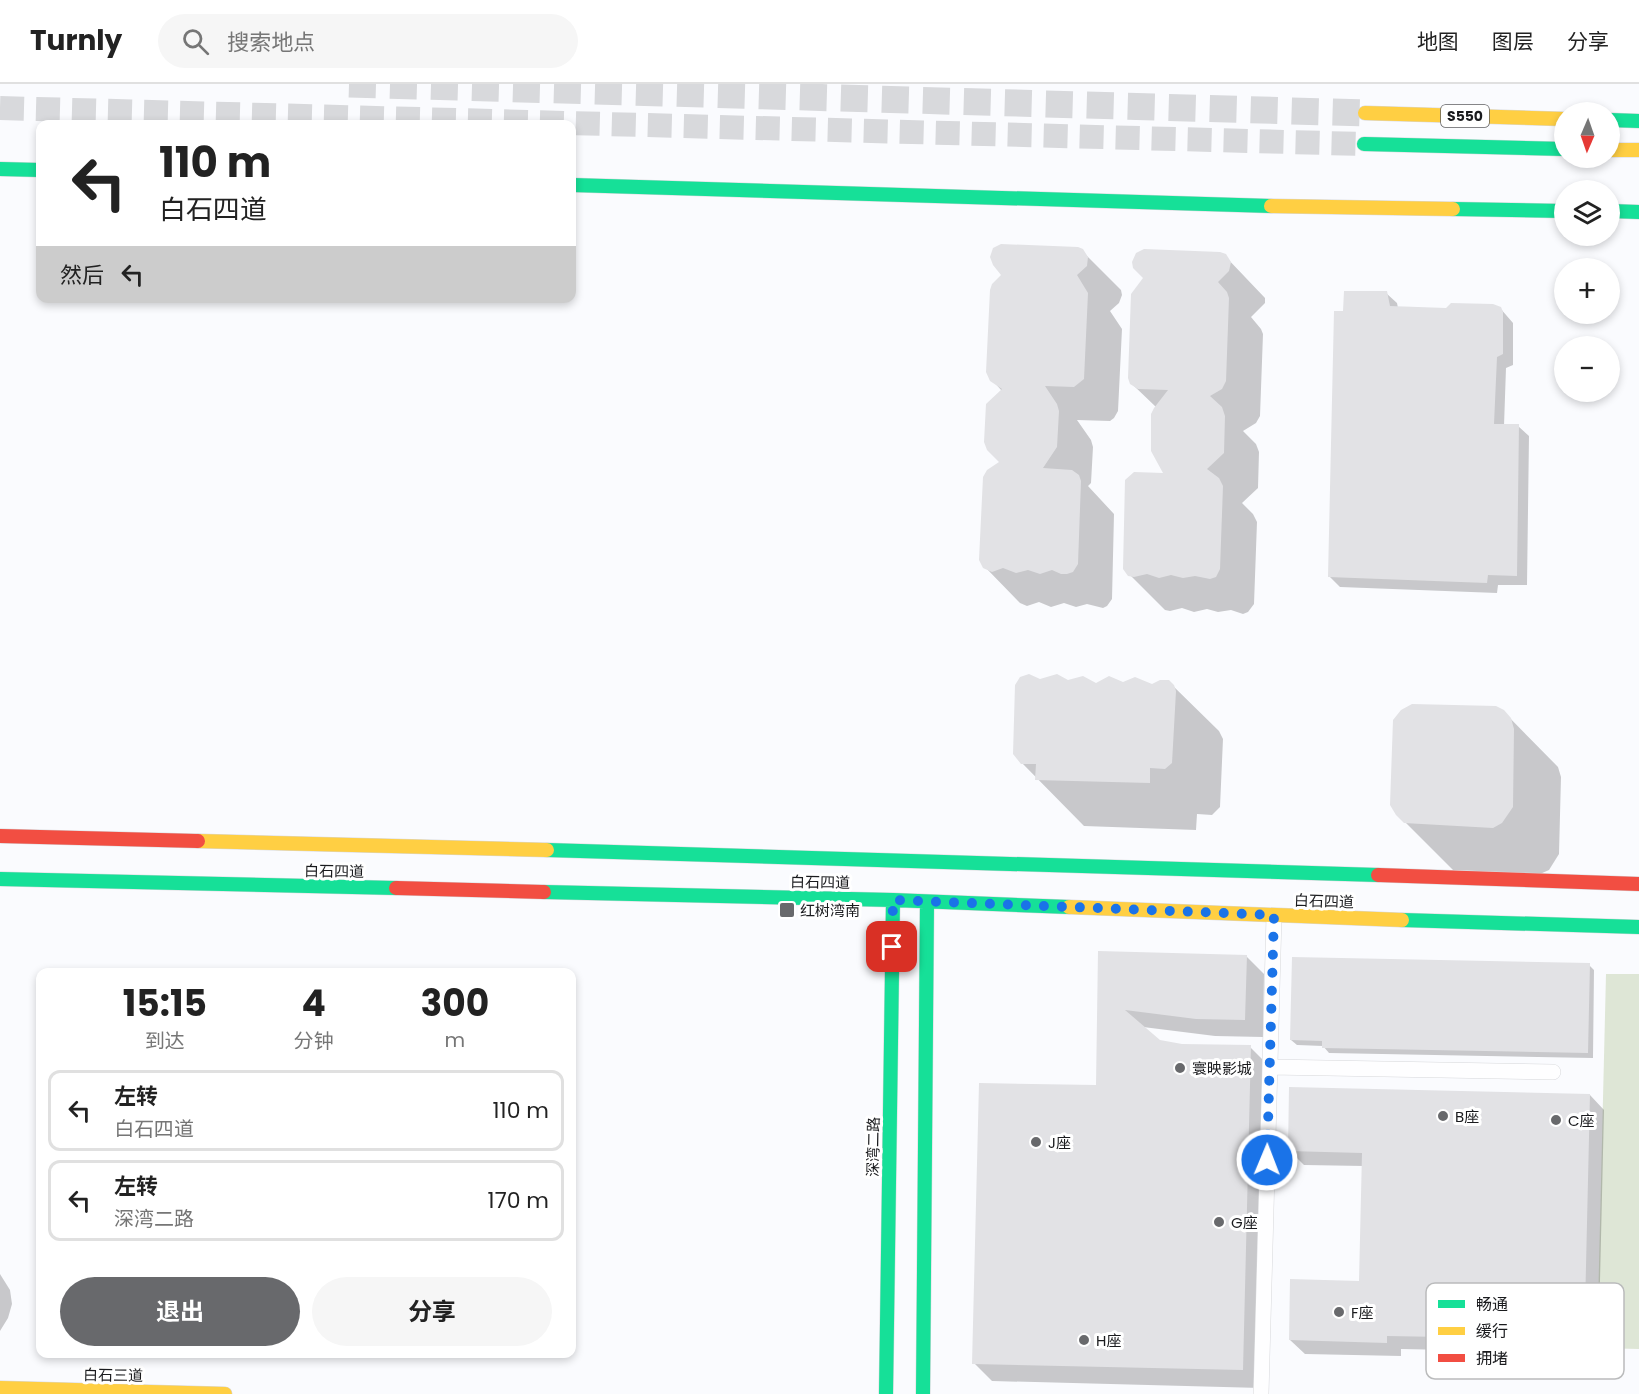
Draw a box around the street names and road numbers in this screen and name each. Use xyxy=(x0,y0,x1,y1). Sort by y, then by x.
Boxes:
road number: S550 xyxy=(1441,105,1489,127)
street label: 白石四道 xyxy=(304,860,364,882)
street label: 白石四道 xyxy=(790,871,850,893)
street label: 白石四道 xyxy=(1294,889,1354,913)
street label: 深湾二路 xyxy=(862,1117,884,1177)
street label: 白石三道 xyxy=(83,1364,143,1386)

